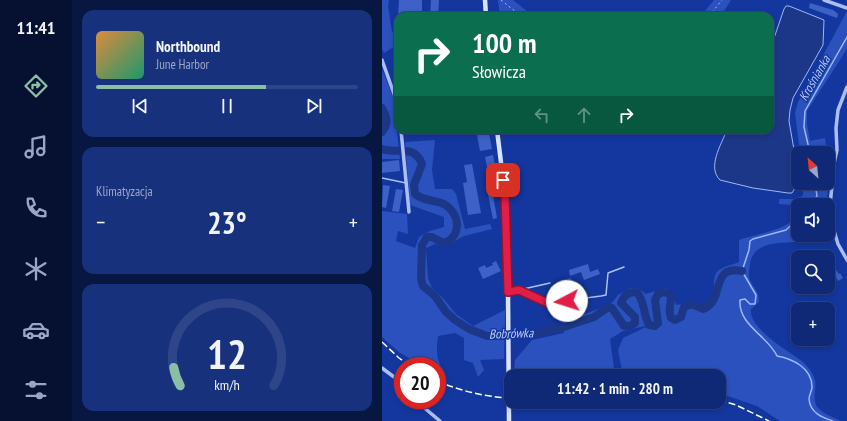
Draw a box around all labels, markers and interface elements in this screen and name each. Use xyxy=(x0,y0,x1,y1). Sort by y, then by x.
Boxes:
text: 11:41 xyxy=(17,16,55,39)
text: 100 m xyxy=(472,24,536,61)
icon: right xyxy=(406,28,458,80)
text: Northbound xyxy=(156,37,220,56)
water label: Krośnianka xyxy=(795,52,835,104)
text: June Harbor xyxy=(156,56,209,73)
text: Słowicza xyxy=(472,60,526,83)
icon: directions xyxy=(22,72,50,100)
icon: previous xyxy=(129,95,151,117)
icon: pause xyxy=(216,95,238,117)
icon: next xyxy=(303,95,325,117)
icon: left xyxy=(531,104,553,126)
icon: ahead xyxy=(573,104,595,126)
icon: right xyxy=(615,104,637,126)
icon: music xyxy=(22,133,50,161)
north arrow xyxy=(791,146,835,190)
map controls xyxy=(791,146,835,346)
pin xyxy=(486,163,520,197)
icon: arrive xyxy=(492,169,514,191)
text: Klimatyzacja xyxy=(96,183,153,200)
icon: phone xyxy=(22,194,50,222)
button: sound xyxy=(791,198,835,242)
text: 23° xyxy=(207,203,247,242)
text: − xyxy=(96,208,105,236)
text: + xyxy=(349,208,358,236)
button: search xyxy=(791,250,835,294)
icon: climate xyxy=(22,255,50,283)
position arrow xyxy=(546,280,588,322)
button: + xyxy=(791,302,835,346)
icon: car xyxy=(22,316,50,344)
water label: Bobrówka xyxy=(489,324,534,343)
text: 12 xyxy=(207,326,247,379)
speed limit sign: 20 xyxy=(394,357,446,409)
text: km/h xyxy=(214,374,240,393)
icon: filters xyxy=(22,376,50,404)
text: 11:42 · 1 min · 280 m xyxy=(557,379,673,398)

